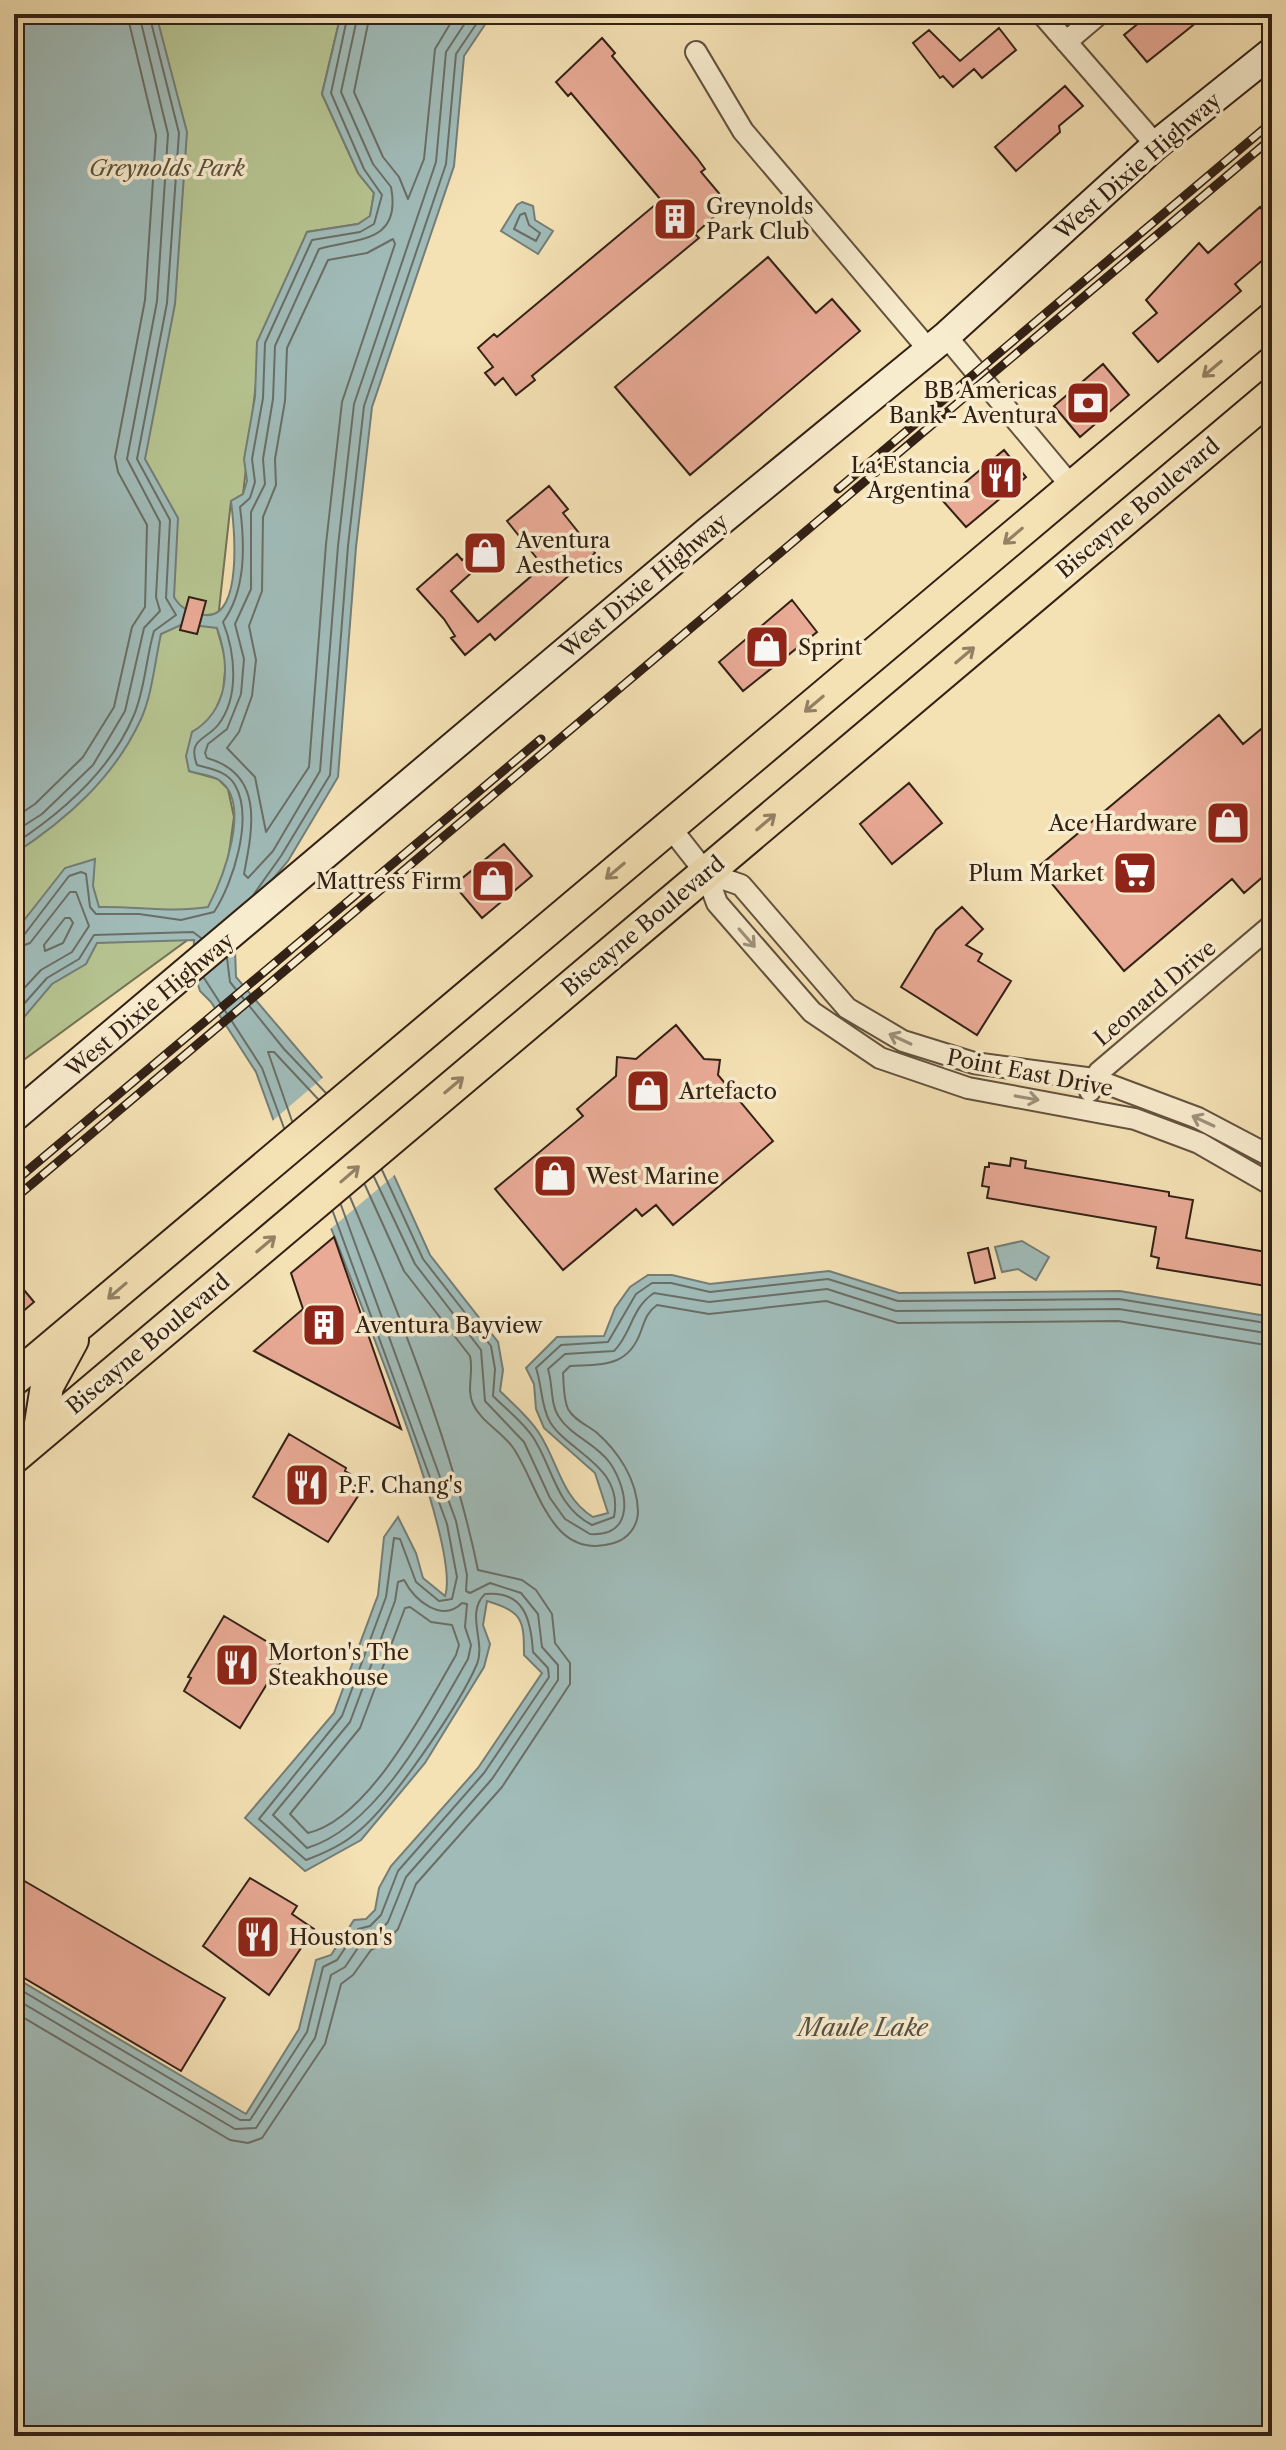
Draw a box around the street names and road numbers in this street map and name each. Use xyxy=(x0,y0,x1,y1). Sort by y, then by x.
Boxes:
street label: West Dixie Highway xyxy=(1049,86,1227,246)
street label: Biscayne Boulevard xyxy=(1051,432,1225,584)
street label: West Dixie Highway xyxy=(554,507,734,665)
street label: Biscayne Boulevard xyxy=(556,850,730,1002)
street label: West Dixie Highway xyxy=(60,926,240,1084)
street label: Leonard Drive xyxy=(1088,934,1222,1052)
street label: Point East Drive xyxy=(945,1044,1115,1102)
street label: Biscayne Boulevard xyxy=(61,1268,235,1420)

